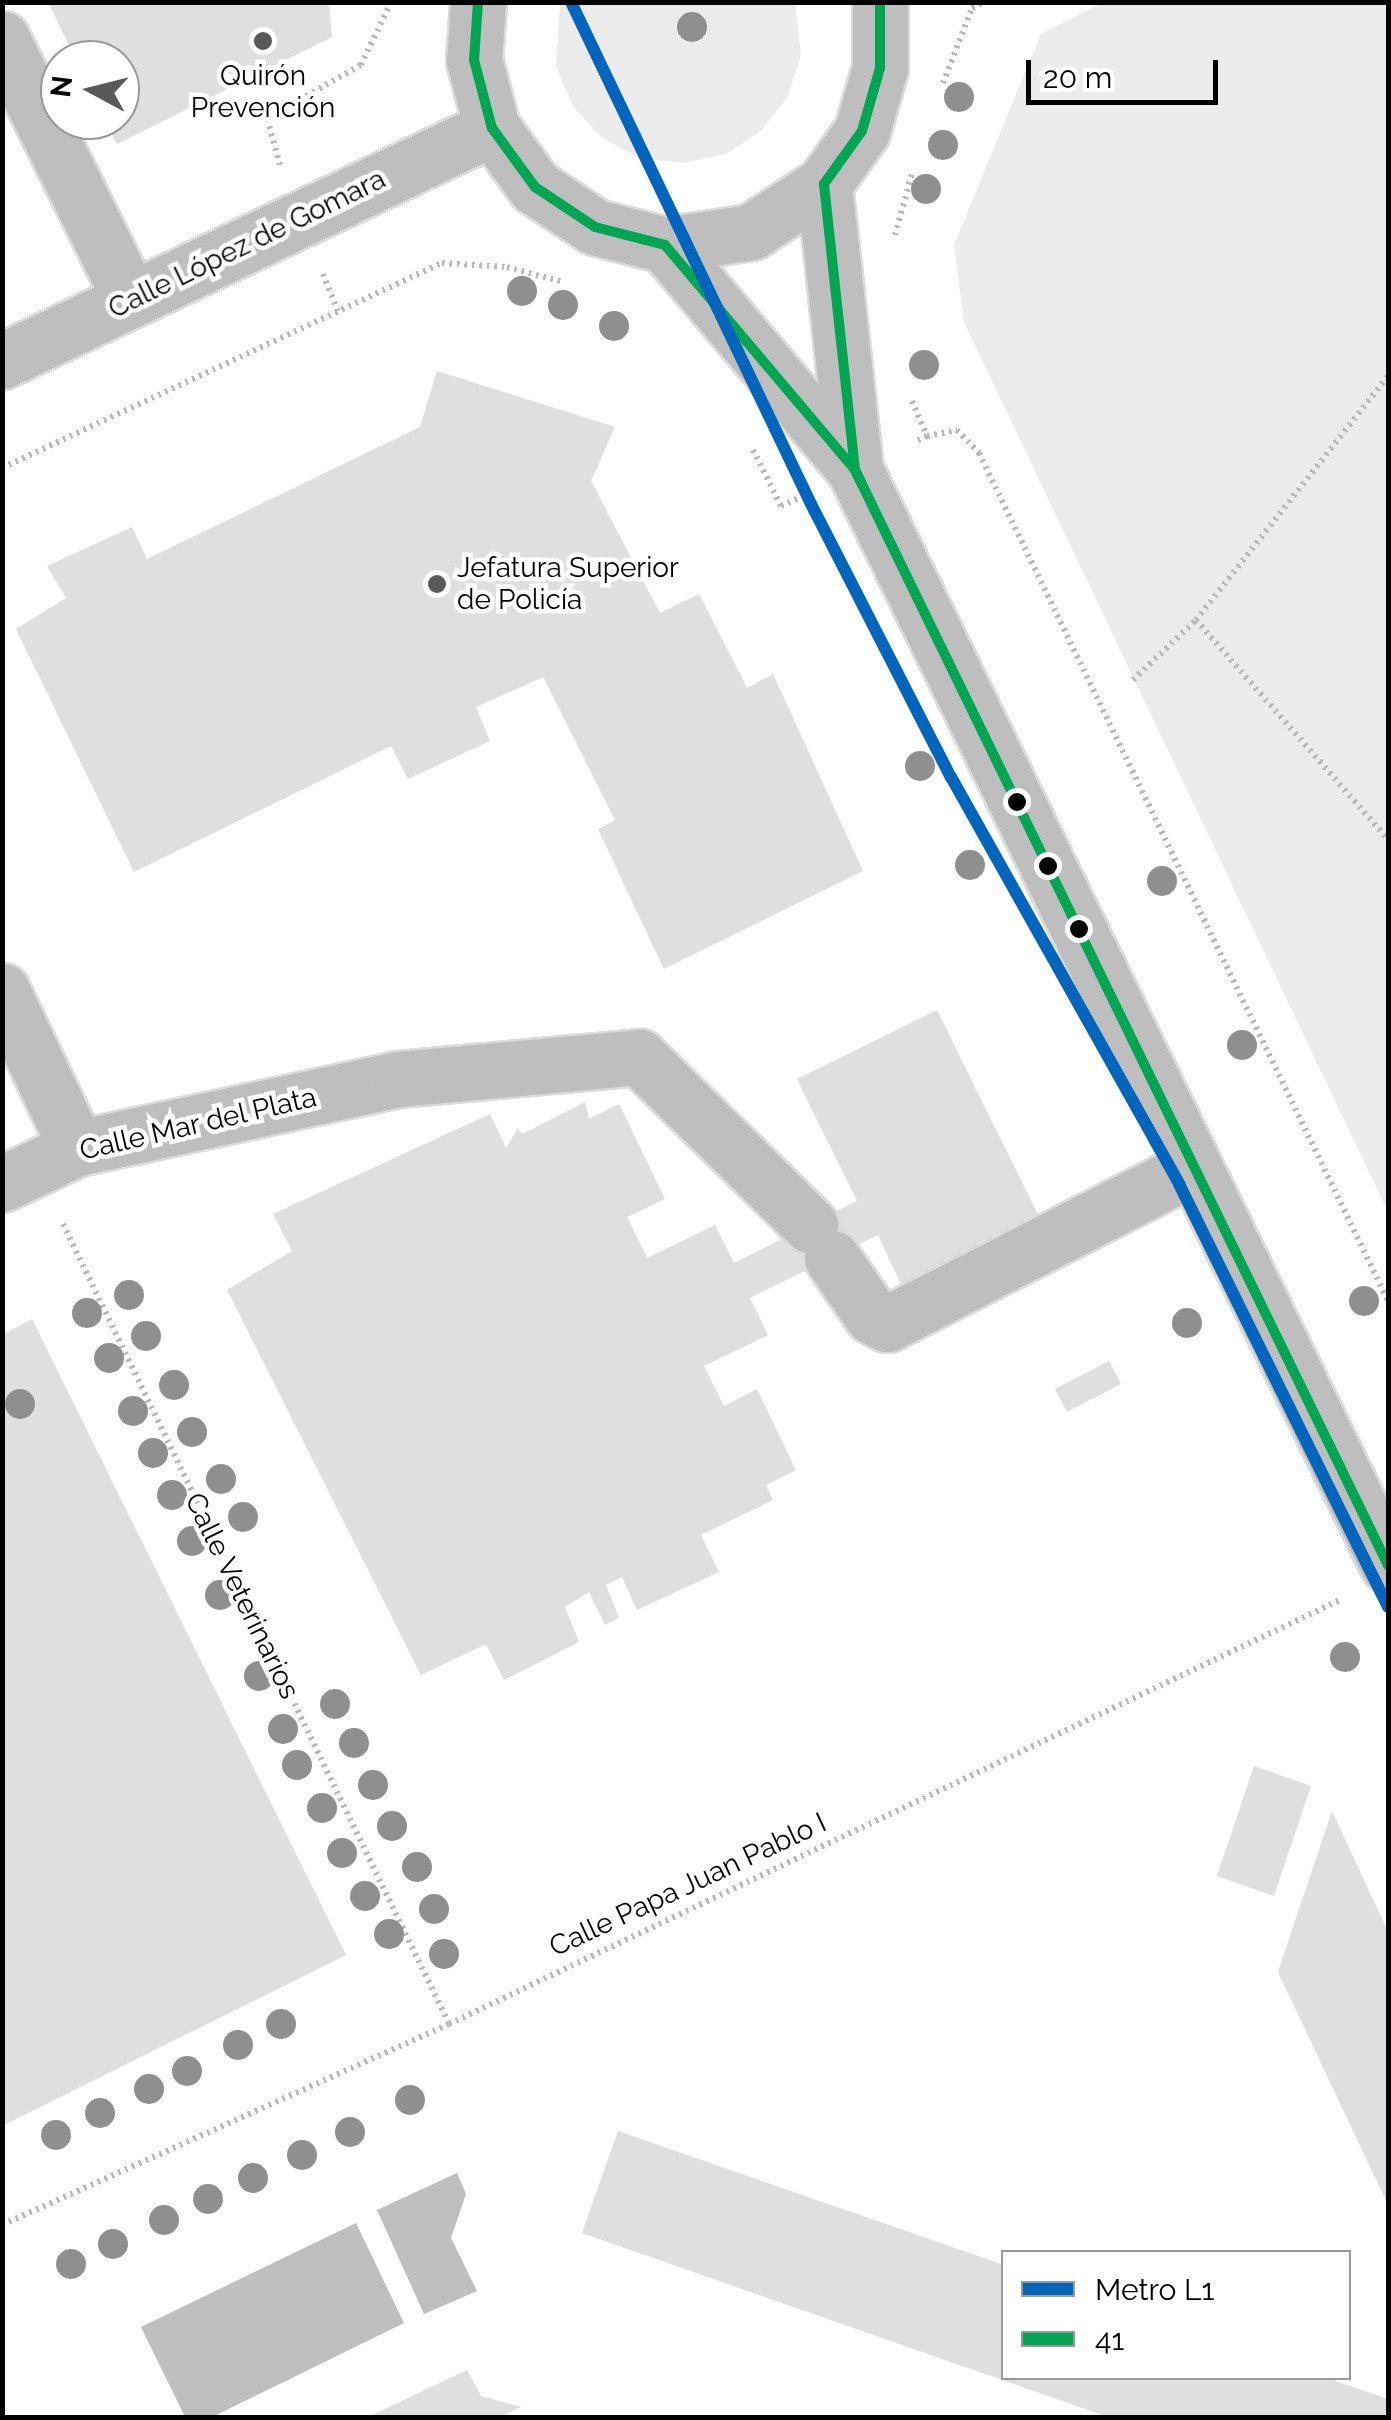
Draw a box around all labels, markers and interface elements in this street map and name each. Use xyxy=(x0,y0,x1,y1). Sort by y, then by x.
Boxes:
marker: Quirón Prevención xyxy=(250,28,276,54)
north arrow xyxy=(40,40,140,140)
scale bar xyxy=(1031,40,1224,102)
place label: Quirón Prevención xyxy=(191,59,335,125)
text: 20 m xyxy=(1043,60,1112,95)
text: N xyxy=(44,74,79,99)
street label: Calle López de Gomara xyxy=(103,162,391,326)
place label: Jefatura Superior de Policía xyxy=(457,551,679,617)
marker: Jefatura Superior de Policía xyxy=(426,573,448,595)
unlabelled marker xyxy=(1007,792,1027,812)
unlabelled marker xyxy=(1038,856,1058,876)
unlabelled marker xyxy=(1069,919,1089,939)
street label: Calle Mar del Plata xyxy=(76,1080,320,1168)
street label: Calle Veterinarios xyxy=(177,1487,307,1705)
street label: Calle Papa Juan Pablo I xyxy=(544,1806,832,1964)
legend xyxy=(1001,2250,1351,2380)
text: Metro L1 xyxy=(1095,2272,1214,2307)
text: 41 xyxy=(1095,2322,1124,2357)

